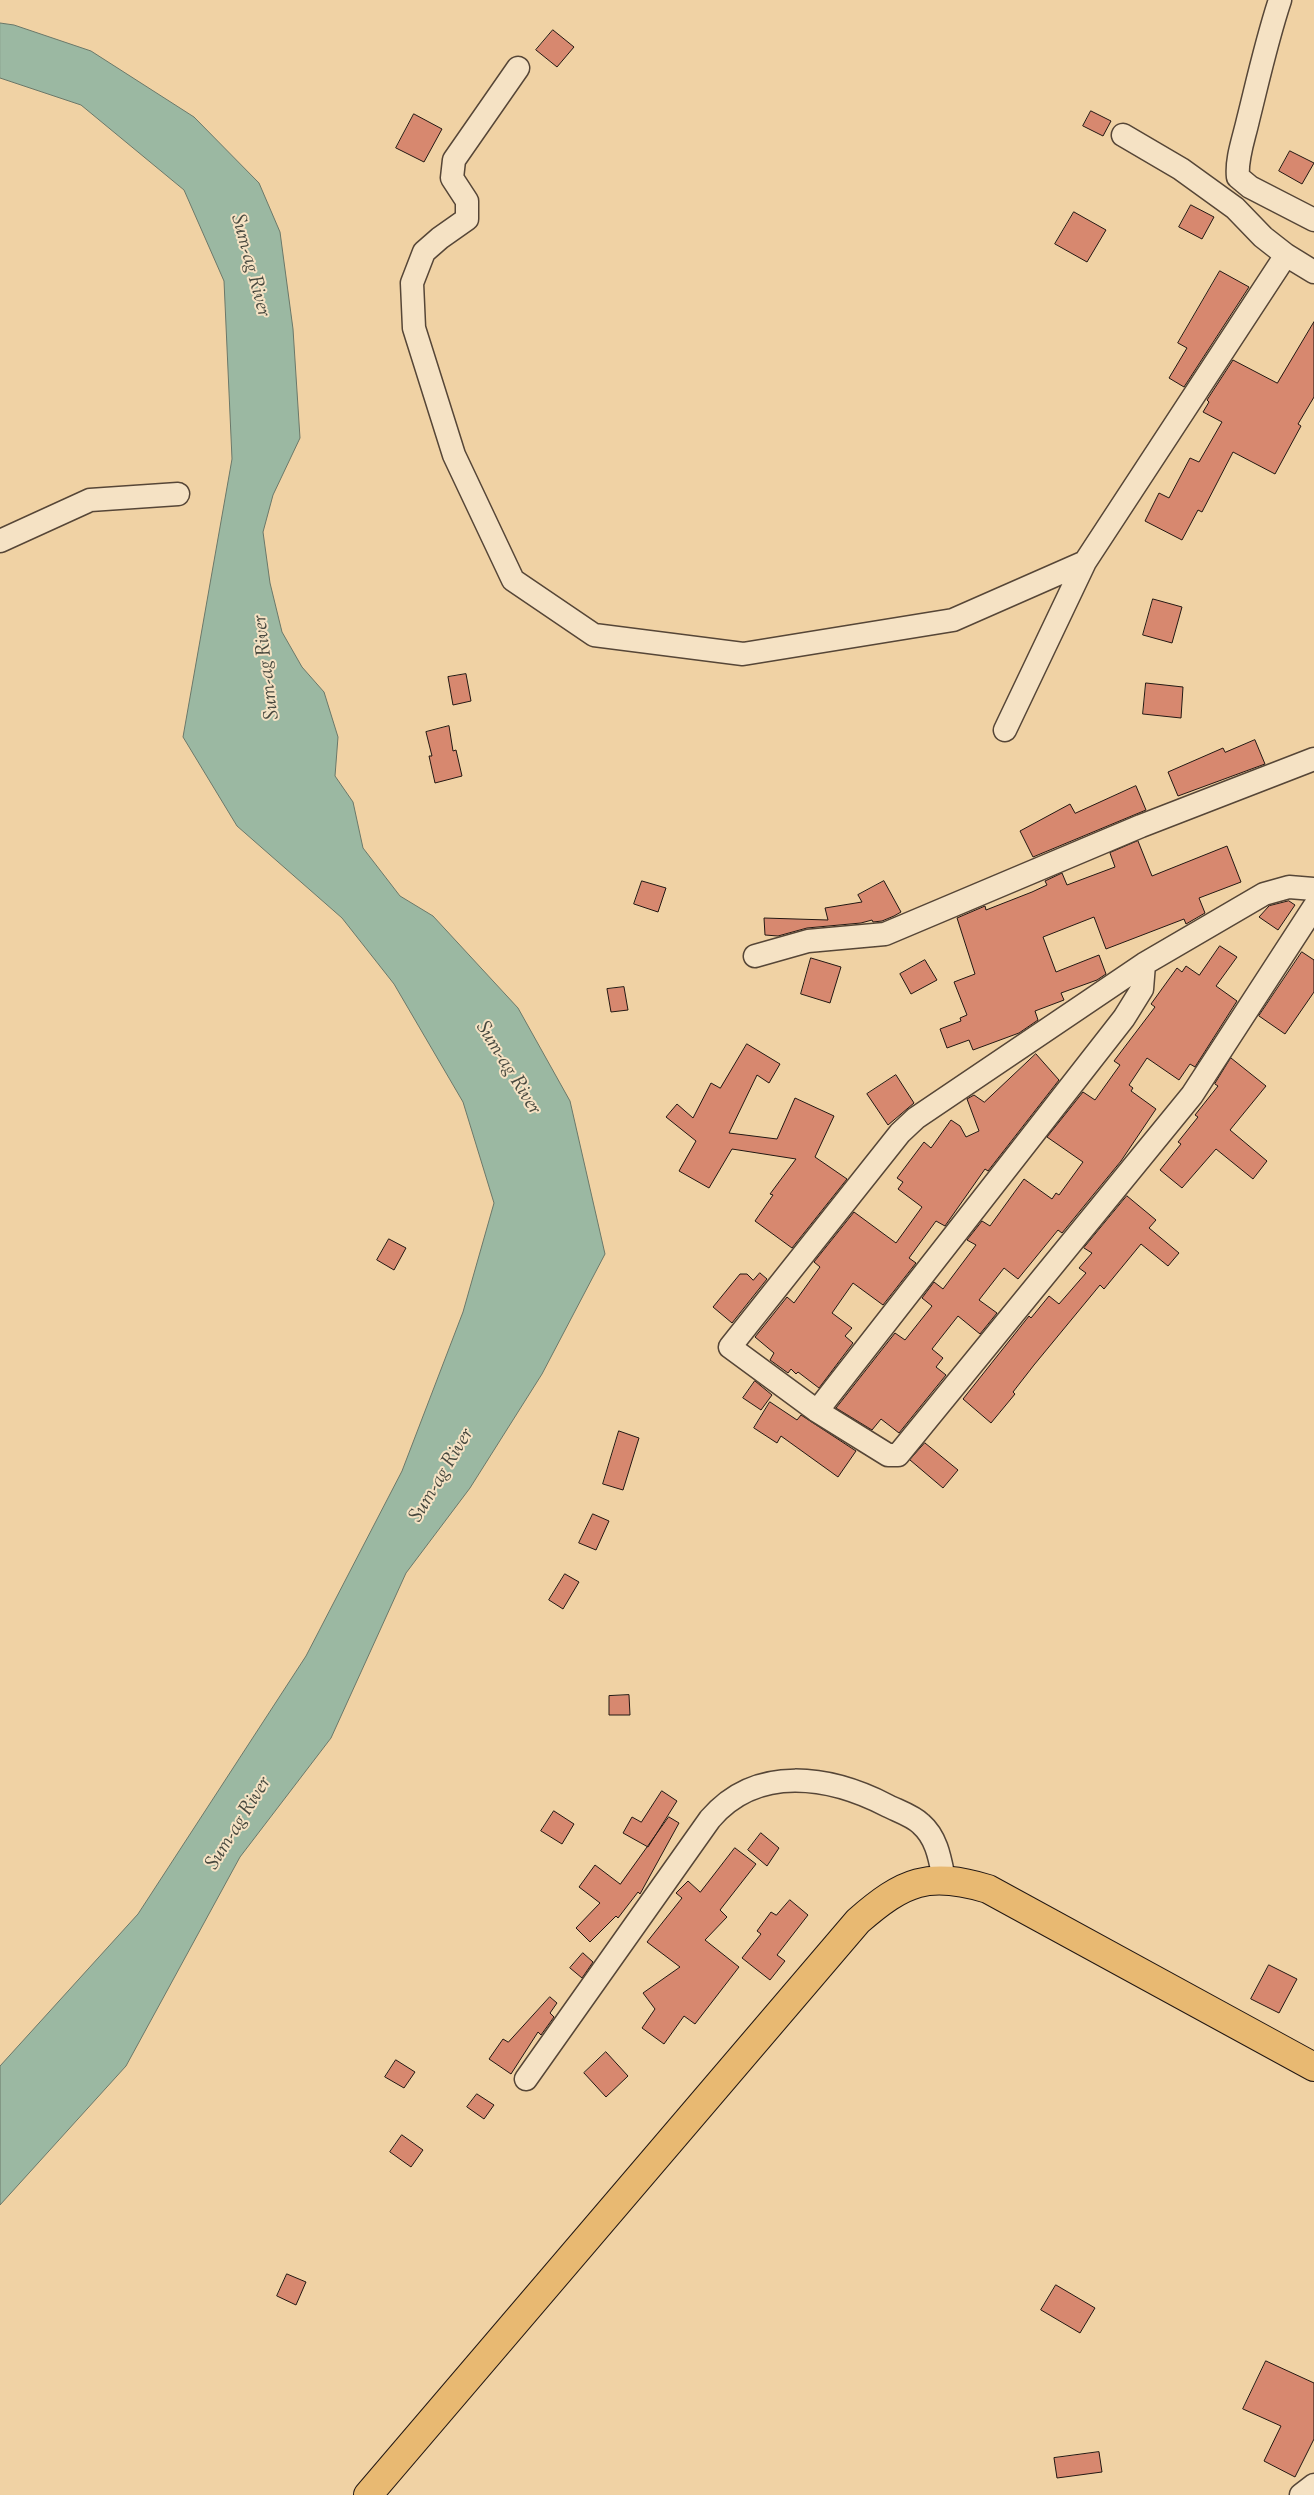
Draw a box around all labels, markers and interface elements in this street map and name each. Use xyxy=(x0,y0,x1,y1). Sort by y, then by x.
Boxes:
water label: Sum-ag River xyxy=(224,212,274,320)
water label: Sum-ag River xyxy=(250,613,286,721)
water label: Sum-ag River xyxy=(469,1018,545,1120)
water label: Sum-ag River xyxy=(406,1425,480,1527)
water label: Sum-ag River xyxy=(202,1773,278,1875)

